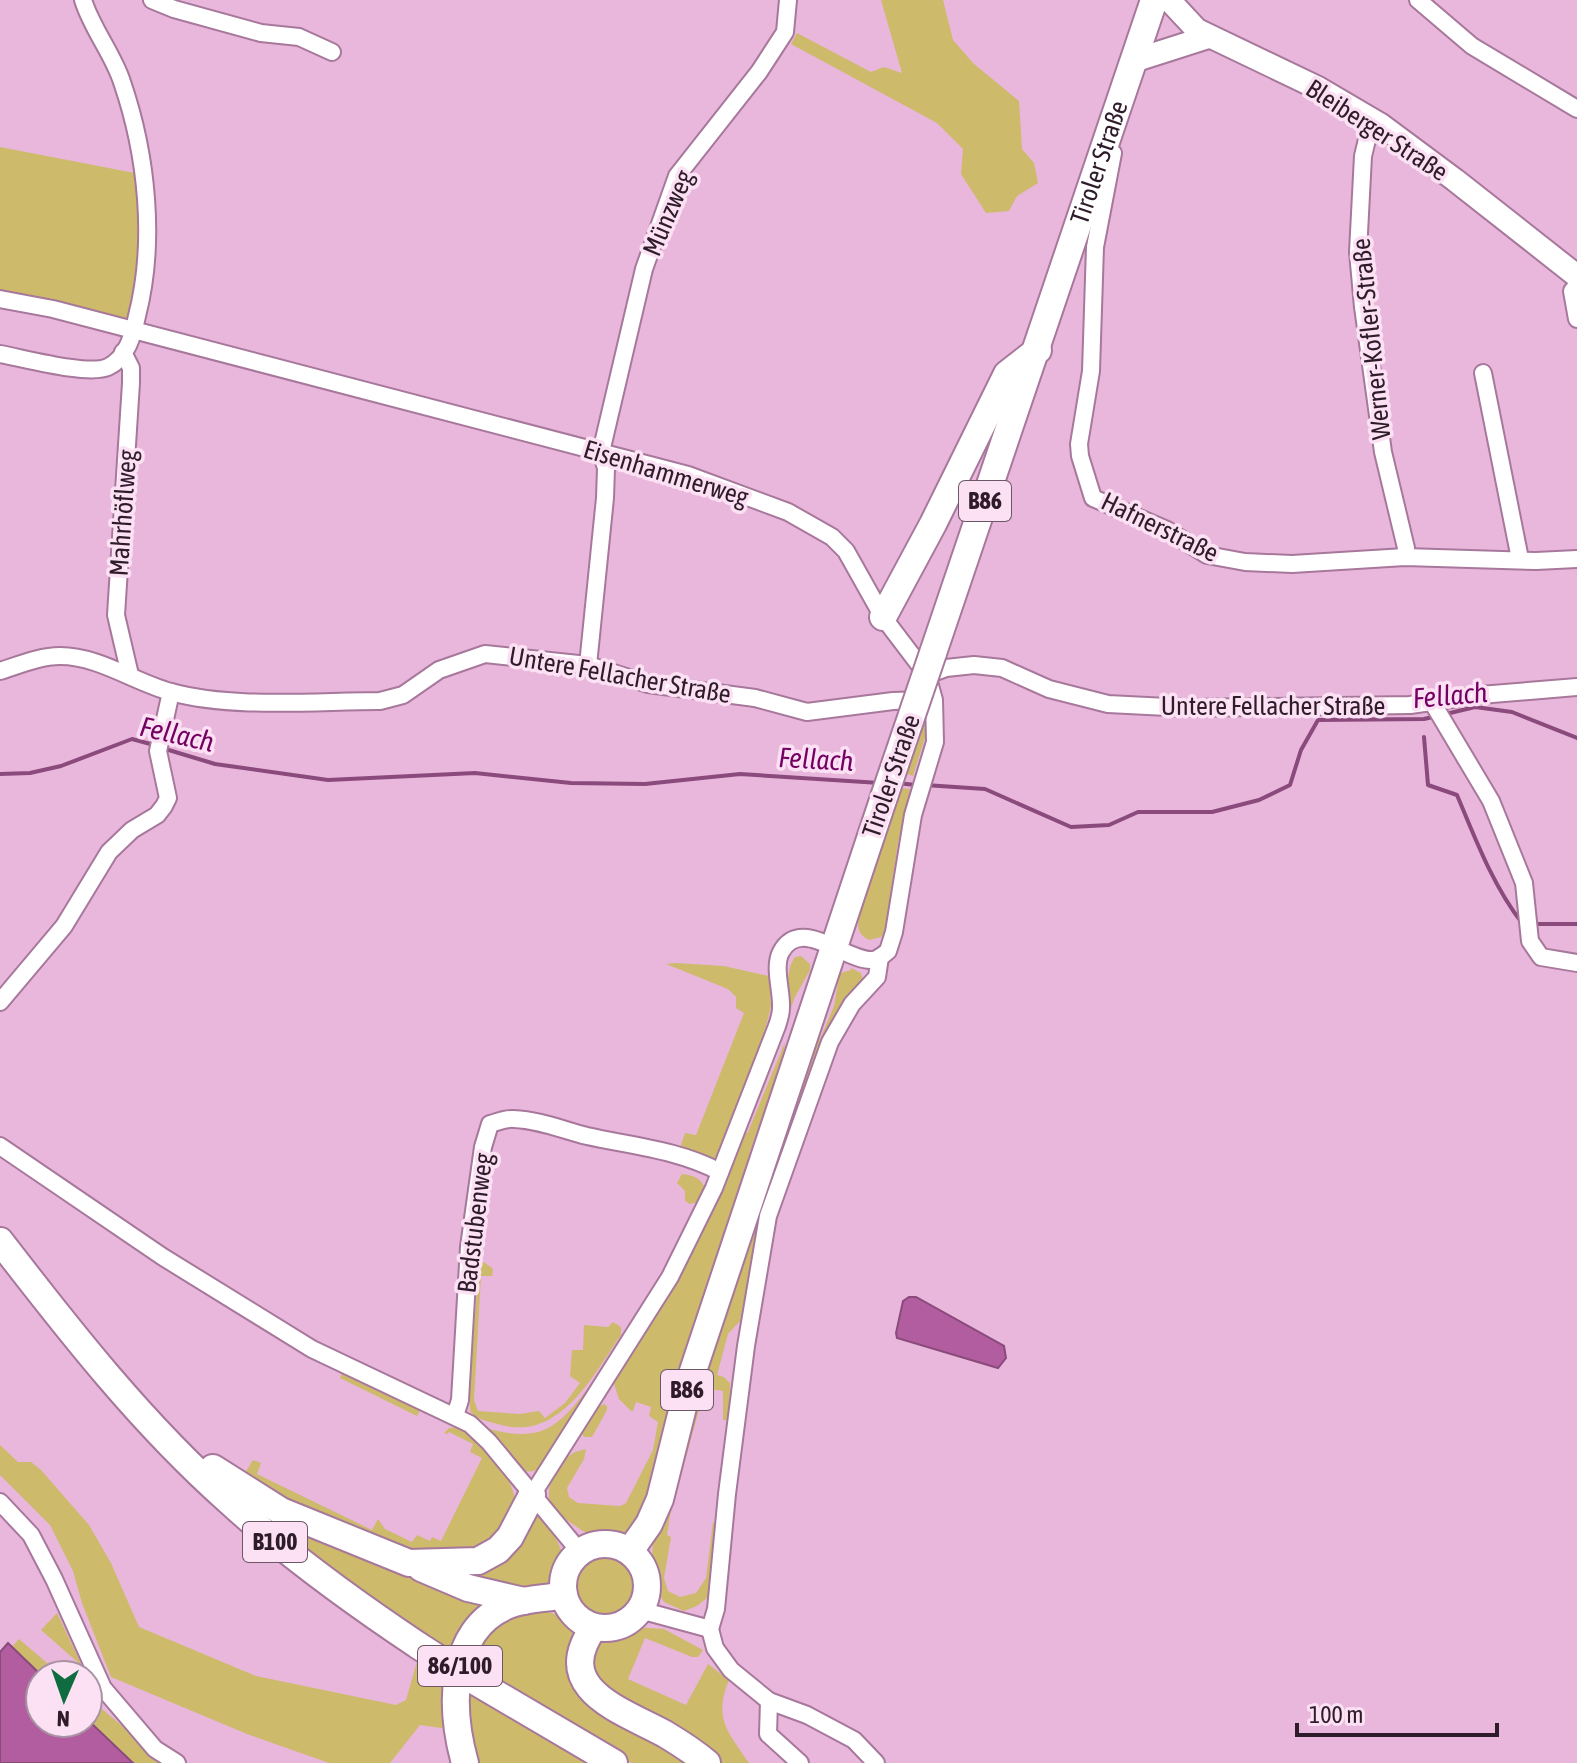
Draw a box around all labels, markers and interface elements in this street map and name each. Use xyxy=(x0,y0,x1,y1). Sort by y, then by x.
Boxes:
street label: Bleiberger Straße xyxy=(1300,73,1454,187)
street label: Tiroler Straße xyxy=(1064,97,1134,228)
street label: Münzweg xyxy=(637,165,700,260)
street label: Werner-Kofler-Straße xyxy=(1346,237,1396,441)
street label: Eisenhammerweg xyxy=(580,434,753,513)
street label: Mahrhöflweg xyxy=(104,448,142,577)
road number: B86 xyxy=(959,481,1011,521)
street label: Hafnerstraße xyxy=(1097,486,1223,568)
street label: Untere Fellacher Straße xyxy=(507,641,733,709)
water label: Fellach xyxy=(1411,676,1489,714)
street label: Untere Fellacher Straße xyxy=(1161,691,1385,721)
water label: Fellach xyxy=(137,710,217,758)
street label: Tiroler Straße xyxy=(856,711,926,841)
water label: Fellach xyxy=(778,741,855,777)
street label: Badstubenweg xyxy=(452,1150,499,1295)
road number: B86 xyxy=(661,1370,713,1410)
road number: B100 xyxy=(243,1522,307,1562)
road number: 86/100 xyxy=(418,1646,502,1686)
north arrow xyxy=(24,1659,104,1739)
scale bar xyxy=(1297,1687,1497,1737)
text: 100 m xyxy=(1309,1701,1363,1728)
text: N xyxy=(56,1706,70,1732)

